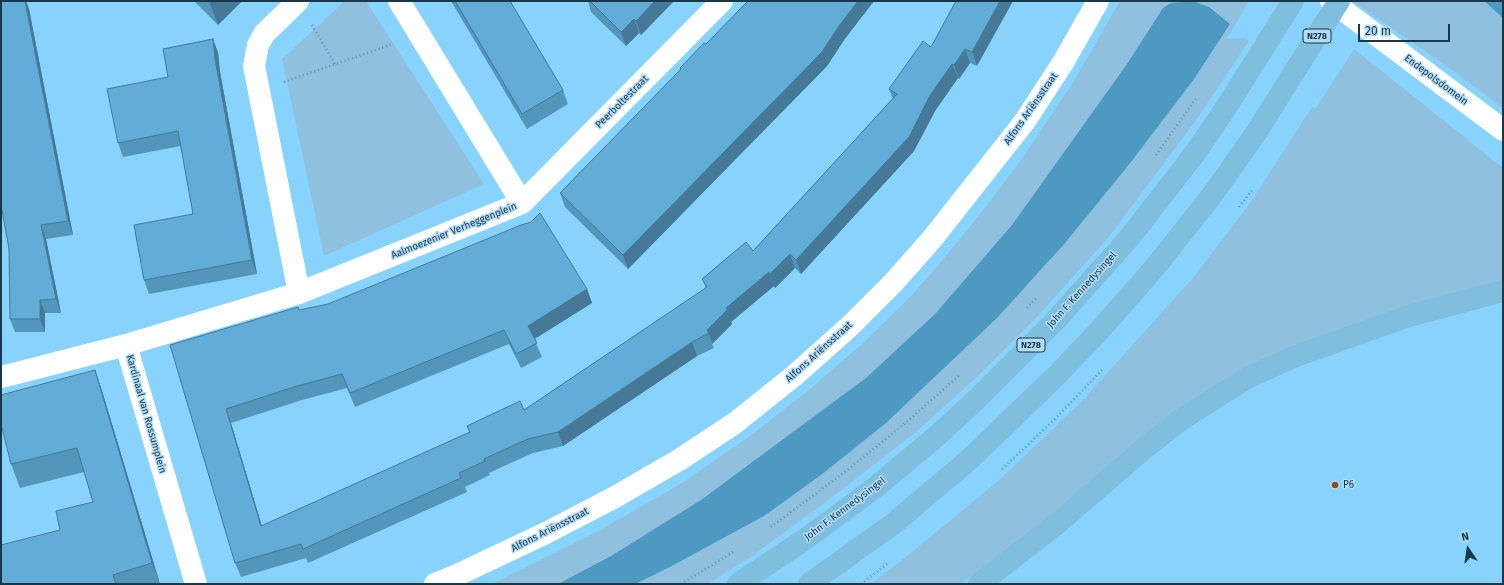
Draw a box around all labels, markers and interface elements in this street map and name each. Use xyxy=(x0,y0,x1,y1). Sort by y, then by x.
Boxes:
scale bar xyxy=(1360,16,1452,42)
text: 20 m xyxy=(1365,24,1391,38)
road number: N278 xyxy=(1303,29,1331,43)
street label: Endepolsdomein xyxy=(1402,52,1470,108)
street label: Alfons Ariënsstraat xyxy=(1002,71,1060,147)
street label: Peerboltestraat xyxy=(593,73,651,131)
street label: Aalmoezenier Verheggenplein xyxy=(389,200,519,262)
street label: John F. Kennedysingel xyxy=(1045,249,1119,331)
street label: Alfons Ariënsstraat xyxy=(783,319,855,385)
road number: N278 xyxy=(1017,338,1045,352)
street label: Kardinaal van Rossumplein xyxy=(123,353,169,475)
street label: John F. Kennedysingel xyxy=(802,475,888,543)
place label: P6 xyxy=(1343,479,1354,491)
marker: P6 xyxy=(1330,480,1340,490)
street label: Alfons Ariënsstraat xyxy=(509,505,591,555)
north arrow xyxy=(1448,529,1488,569)
text: N xyxy=(1460,530,1470,544)

